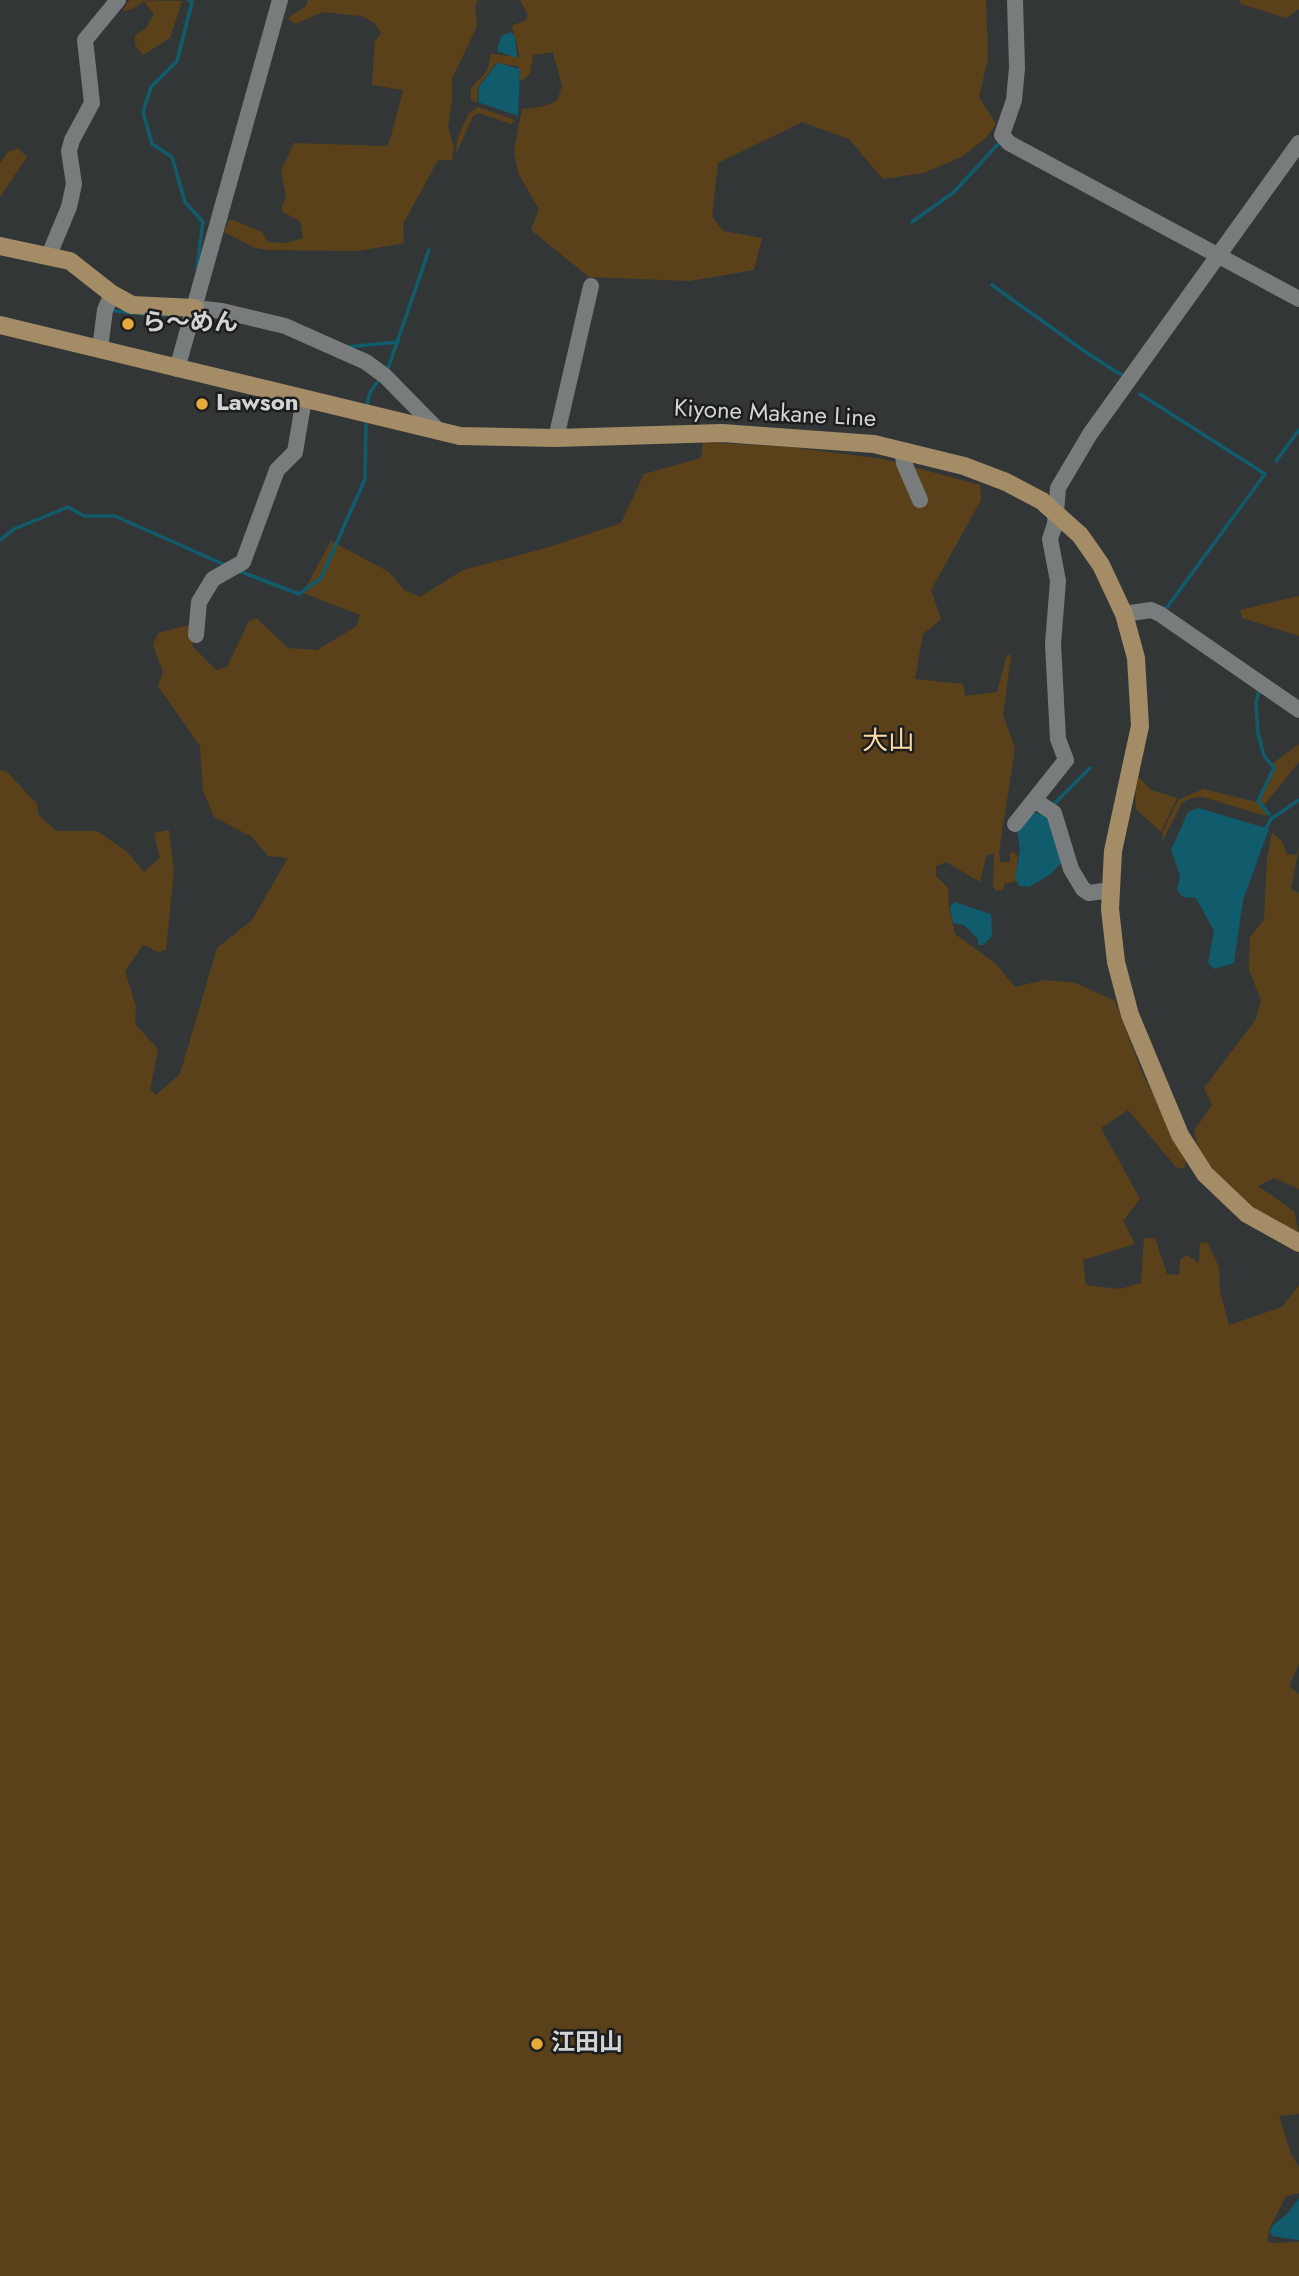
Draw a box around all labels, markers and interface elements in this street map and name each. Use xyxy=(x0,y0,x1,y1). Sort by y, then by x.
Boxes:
place label: ら～めん xyxy=(142,310,238,338)
marker: ら～めん xyxy=(120,316,136,332)
place label: Lawson xyxy=(216,390,299,418)
street label: Kiyone Makane Line xyxy=(673,395,877,435)
marker: Lawson xyxy=(194,396,210,412)
district label: 大山 xyxy=(862,727,914,759)
place label: 江田山 xyxy=(551,2030,623,2058)
marker: 江田山 xyxy=(529,2036,545,2052)

